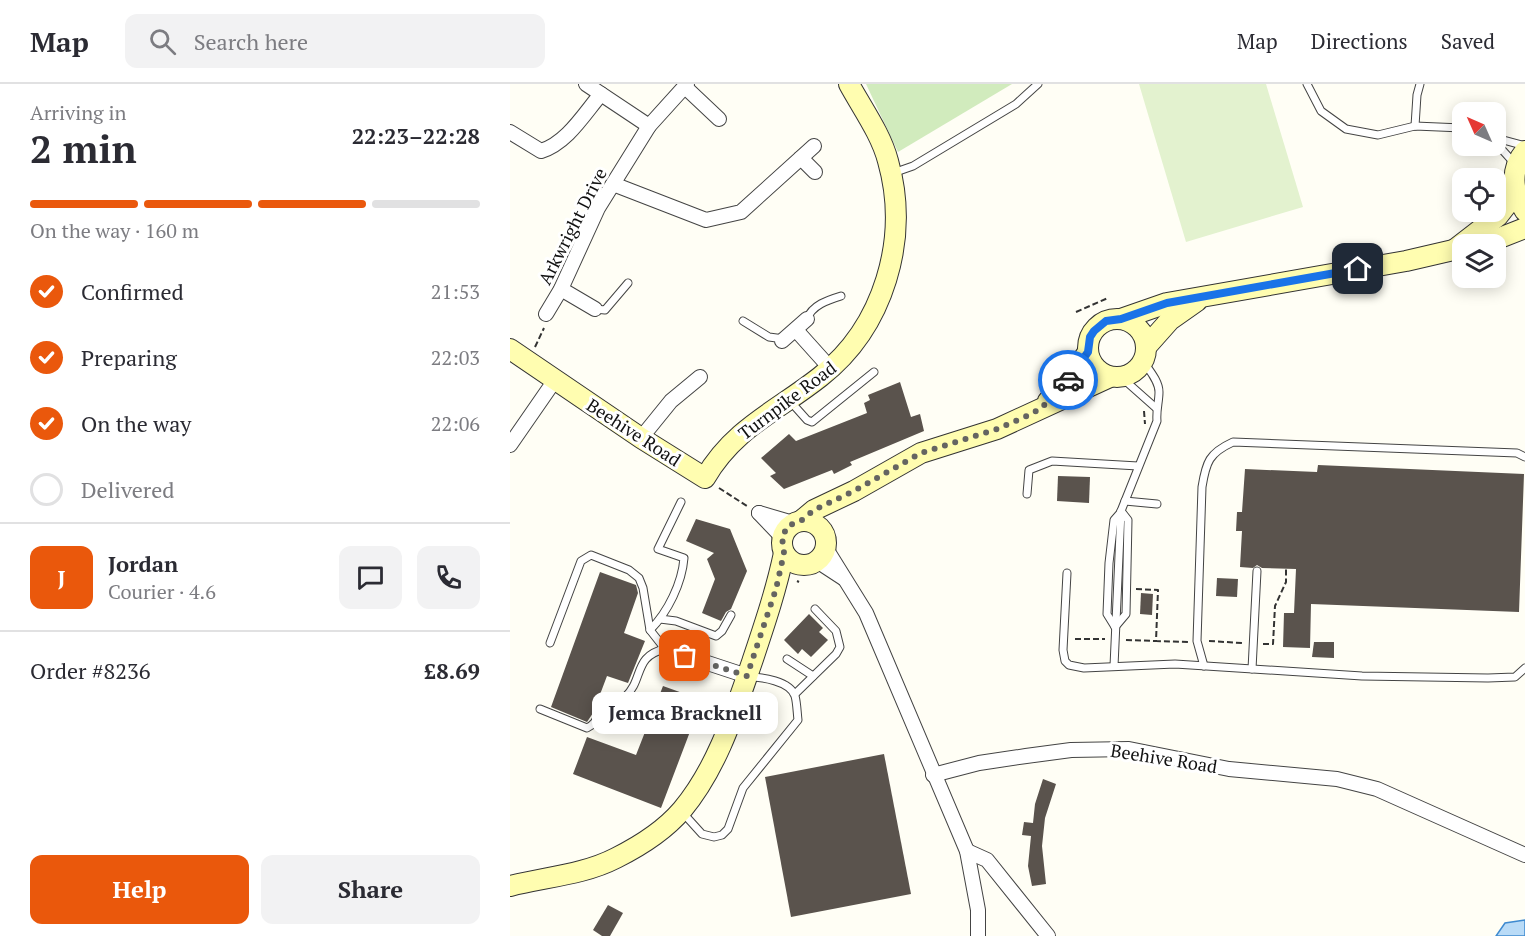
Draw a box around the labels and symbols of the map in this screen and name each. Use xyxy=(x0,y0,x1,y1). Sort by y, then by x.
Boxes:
north arrow xyxy=(1452,102,1506,156)
street label: Arkwright Drive xyxy=(532,164,612,288)
pin xyxy=(1332,243,1383,294)
courier xyxy=(1038,350,1098,410)
street label: Turnpike Road xyxy=(733,355,841,445)
street label: Beehive Road xyxy=(582,393,686,471)
pin xyxy=(659,630,710,681)
callout: Jemca Bracknell xyxy=(592,692,778,734)
street label: Beehive Road xyxy=(1109,738,1219,778)

